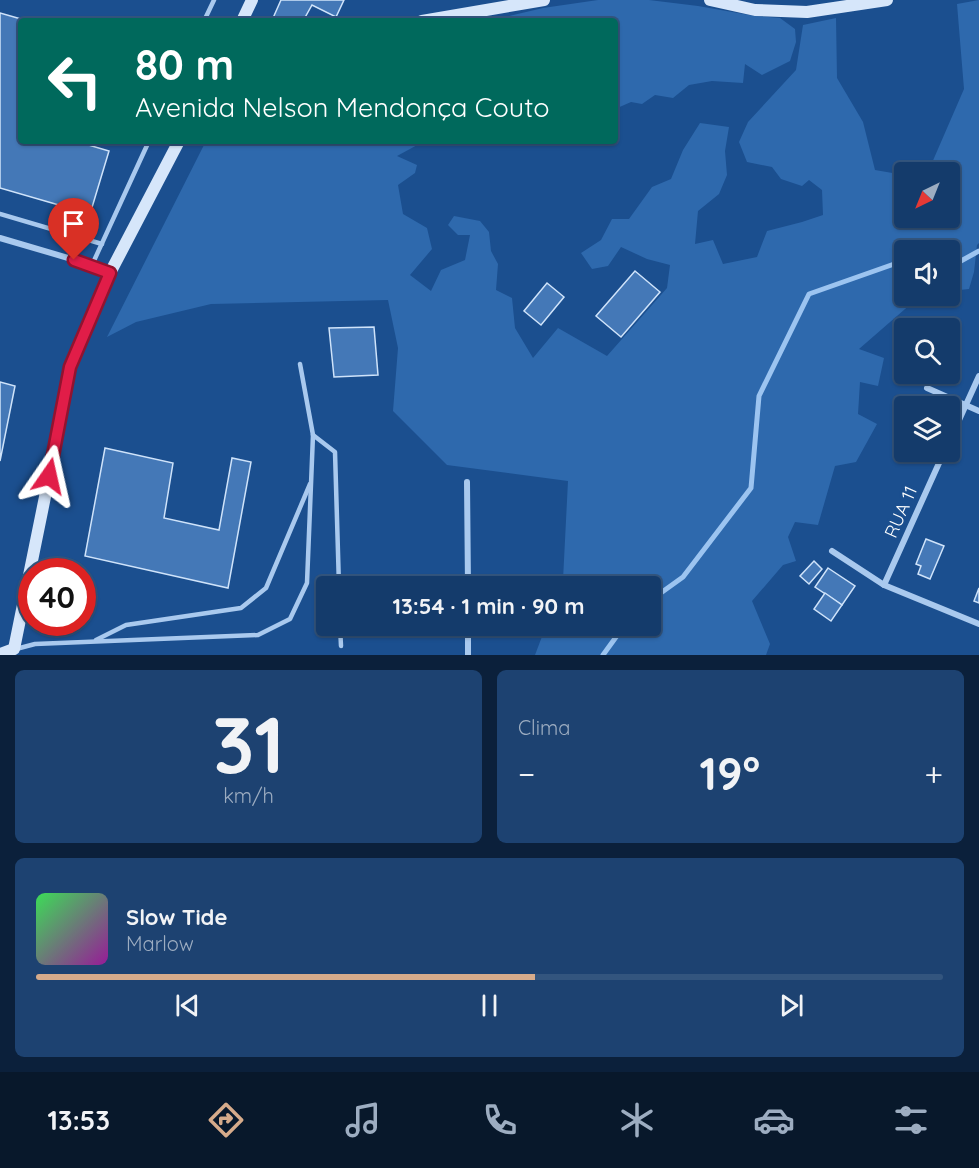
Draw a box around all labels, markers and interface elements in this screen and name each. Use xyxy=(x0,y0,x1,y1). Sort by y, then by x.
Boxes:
text: 80 m xyxy=(135,38,234,91)
icon: left xyxy=(36,42,114,120)
text: Avenida Nelson Mendonça Couto xyxy=(135,90,549,124)
north arrow xyxy=(894,162,960,228)
map controls xyxy=(894,162,960,462)
pin xyxy=(48,198,99,260)
icon: arrive xyxy=(57,207,90,240)
button: sound xyxy=(894,240,960,306)
button: search xyxy=(894,318,960,384)
button: layers xyxy=(894,396,960,462)
position arrow xyxy=(17,444,81,508)
street label: RUA 11 xyxy=(879,482,922,541)
speed limit sign: 40 xyxy=(18,558,96,636)
text: 13:54 · 1 min · 90 m xyxy=(392,592,585,620)
text: 31 xyxy=(212,695,285,793)
text: Clima xyxy=(518,715,570,740)
text: 19° xyxy=(699,745,760,801)
text: − xyxy=(518,753,535,794)
text: + xyxy=(924,753,943,794)
text: km/h xyxy=(223,783,274,808)
text: Slow Tide xyxy=(126,903,227,931)
text: Marlow xyxy=(126,931,194,956)
icon: previous xyxy=(171,989,204,1022)
icon: pause xyxy=(473,989,506,1022)
icon: next xyxy=(775,989,808,1022)
icon: directions xyxy=(205,1099,247,1141)
icon: music xyxy=(342,1099,384,1141)
icon: phone xyxy=(479,1099,521,1141)
icon: climate xyxy=(616,1099,658,1141)
icon: car xyxy=(753,1099,795,1141)
icon: filters xyxy=(890,1099,932,1141)
text: 13:53 xyxy=(47,1103,110,1137)

